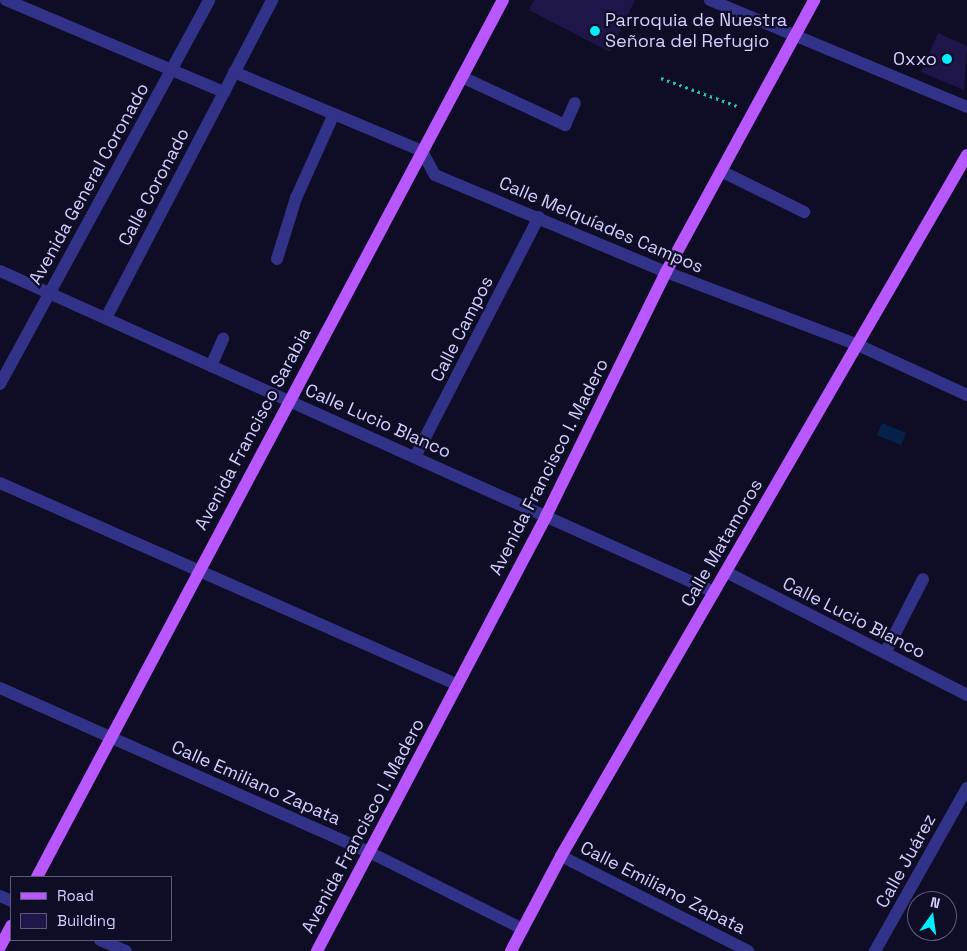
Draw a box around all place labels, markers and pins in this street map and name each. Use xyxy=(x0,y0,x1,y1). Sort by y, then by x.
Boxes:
place label: Parroquia de Nuestra Señora del Refugio xyxy=(605,10,787,52)
marker: Parroquia de Nuestra Señora del Refugio xyxy=(589,25,601,37)
place label: Oxxo xyxy=(893,48,937,70)
marker: Oxxo xyxy=(941,53,953,65)

